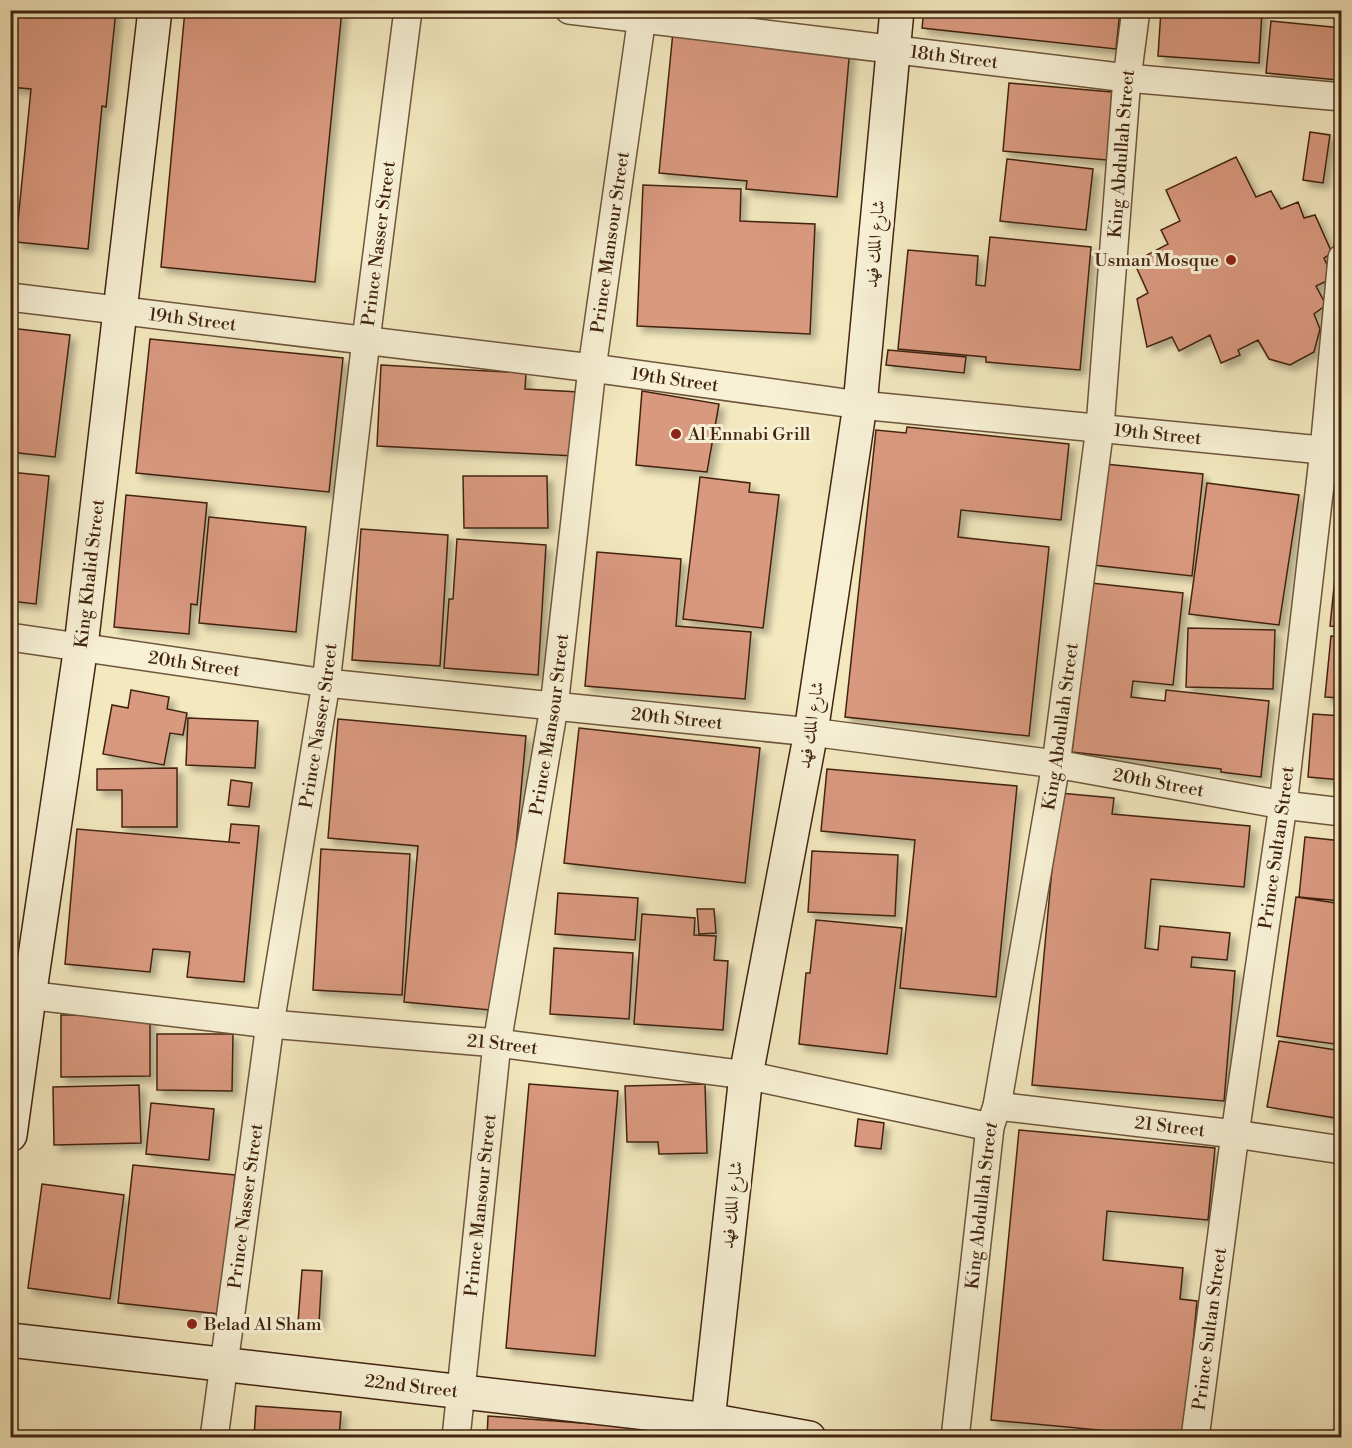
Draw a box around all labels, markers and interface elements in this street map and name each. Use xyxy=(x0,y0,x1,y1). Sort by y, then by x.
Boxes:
street label: 18th Street xyxy=(909,40,1000,74)
street label: King Abdullah Street xyxy=(1103,68,1140,239)
street label: Prince Mansour Street xyxy=(586,149,634,335)
street label: Prince Nasser Street xyxy=(356,159,400,328)
street label: شارع الملك فهد xyxy=(860,199,893,289)
place label: Usman Mosque xyxy=(1094,249,1219,272)
marker: Usman Mosque xyxy=(1224,253,1238,267)
street label: 19th Street xyxy=(148,303,238,336)
street label: 19th Street xyxy=(630,362,721,397)
street label: 19th Street xyxy=(1113,418,1203,450)
place label: Al Ennabi Grill xyxy=(687,423,811,446)
marker: Al Ennabi Grill xyxy=(669,427,683,441)
street label: King Khalid Street xyxy=(69,497,110,649)
street label: Prince Mansour Street xyxy=(524,632,574,817)
street label: Prince Nasser Street xyxy=(294,641,342,810)
street label: King Abdullah Street xyxy=(1037,641,1083,812)
street label: 20th Street xyxy=(147,646,242,682)
street label: شارع الملك فهد xyxy=(793,680,832,771)
street label: 20th Street xyxy=(630,702,725,735)
street label: 20th Street xyxy=(1111,763,1206,802)
street label: Prince Sultan Street xyxy=(1254,764,1299,931)
street label: 21 Street xyxy=(466,1029,540,1060)
street label: 21 Street xyxy=(1133,1111,1207,1142)
street label: Prince Mansour Street xyxy=(459,1112,501,1298)
street label: King Abdullah Street xyxy=(960,1118,1003,1291)
street label: Prince Nasser Street xyxy=(223,1121,268,1290)
street label: شارع الملك فهد xyxy=(716,1160,751,1250)
street label: Prince Sultan Street xyxy=(1187,1245,1232,1412)
place label: Belad Al Sham xyxy=(203,1313,322,1336)
marker: Belad Al Sham xyxy=(185,1317,199,1331)
street label: 22nd Street xyxy=(363,1369,460,1403)

